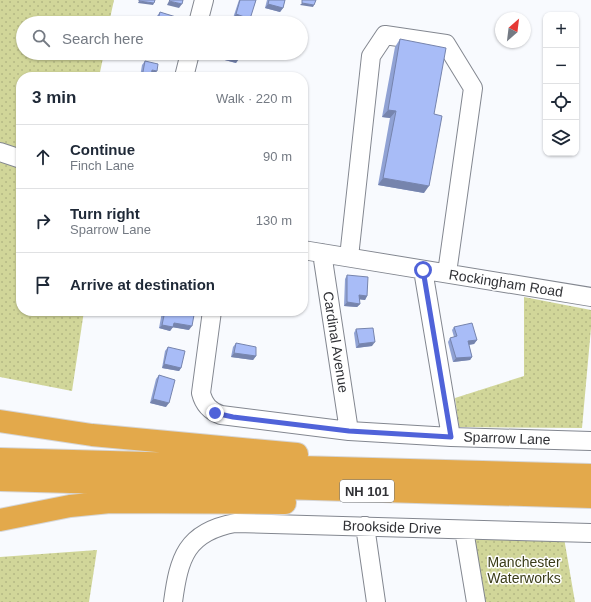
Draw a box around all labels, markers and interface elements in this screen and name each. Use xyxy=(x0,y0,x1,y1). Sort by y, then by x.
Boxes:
north arrow xyxy=(495,12,531,48)
map controls xyxy=(543,12,579,156)
button: + xyxy=(543,12,579,48)
search box xyxy=(16,16,308,60)
icon: search xyxy=(30,27,52,49)
text: Search here xyxy=(62,30,144,47)
button: − xyxy=(543,48,579,84)
button: locate xyxy=(543,84,579,120)
text: 3 min xyxy=(32,88,76,107)
text: Walk · 220 m xyxy=(216,91,292,106)
button: layers xyxy=(543,120,579,156)
text: Continue xyxy=(70,141,135,158)
icon: ahead xyxy=(32,146,54,168)
text: 90 m xyxy=(263,149,292,164)
text: Finch Lane xyxy=(70,158,134,173)
text: Turn right xyxy=(70,205,140,222)
icon: right xyxy=(32,210,54,232)
text: 130 m xyxy=(256,213,292,228)
text: Sparrow Lane xyxy=(70,222,151,237)
route start xyxy=(414,261,432,279)
street label: Rockingham Road xyxy=(448,266,564,300)
icon: arrive xyxy=(32,274,54,296)
text: Arrive at destination xyxy=(70,276,215,293)
street label: Cardinal Avenue xyxy=(320,290,352,394)
route end xyxy=(206,404,224,422)
street label: Sparrow Lane xyxy=(463,428,551,448)
road number: NH 101 xyxy=(340,480,394,502)
street label: Brookside Drive xyxy=(342,517,442,537)
park label: Manchester Waterworks xyxy=(487,554,561,586)

